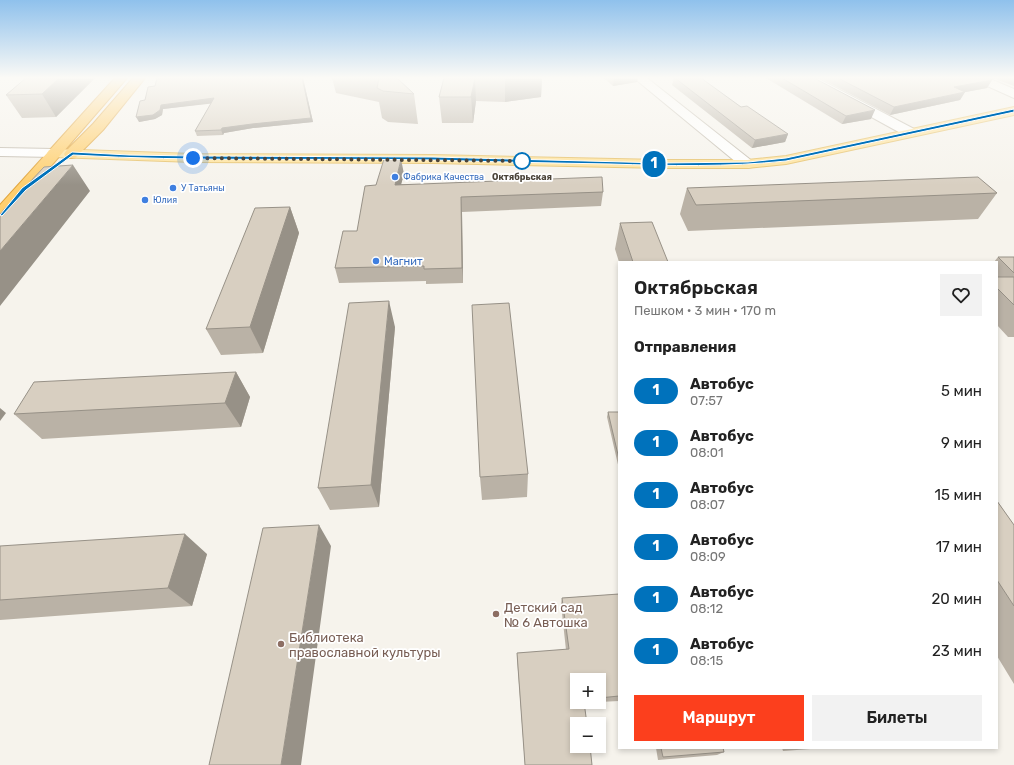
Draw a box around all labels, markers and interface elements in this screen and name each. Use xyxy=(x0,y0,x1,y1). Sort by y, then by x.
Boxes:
your location xyxy=(183,148,203,168)
line badge: 1 xyxy=(641,151,667,177)
marker: Октябрьская xyxy=(513,152,531,170)
text: 1 xyxy=(651,155,657,172)
marker: Фабрика Качества xyxy=(390,172,400,182)
place label: Фабрика Качества xyxy=(403,172,484,182)
place label: Октябрьская xyxy=(492,172,552,182)
marker: У Татьяны xyxy=(168,183,178,193)
place label: У Татьяны xyxy=(181,183,225,193)
marker: Юлия xyxy=(140,195,150,205)
place label: Юлия xyxy=(153,195,177,205)
place label: Магнит xyxy=(384,255,423,268)
marker: Магнит xyxy=(371,256,381,266)
button: heart xyxy=(940,274,982,316)
text: Октябрьская xyxy=(634,276,758,299)
text: Пешком · 3 мин · 170 m xyxy=(634,303,776,318)
text: Отправления xyxy=(634,338,736,356)
text: Автобус xyxy=(690,375,754,393)
text: 1 xyxy=(653,382,659,399)
text: 5 мин xyxy=(941,382,982,400)
text: 07:57 xyxy=(690,393,723,408)
text: Автобус xyxy=(690,427,754,445)
text: 1 xyxy=(653,434,659,451)
text: 9 мин xyxy=(941,434,982,452)
text: 08:01 xyxy=(690,445,724,460)
text: Автобус xyxy=(690,479,754,497)
text: 1 xyxy=(653,486,659,503)
text: 15 мин xyxy=(934,486,982,504)
text: 08:07 xyxy=(690,497,725,512)
text: Автобус xyxy=(690,531,754,549)
text: 1 xyxy=(653,538,659,555)
text: 17 мин xyxy=(936,538,982,556)
text: 08:09 xyxy=(690,549,726,564)
text: Автобус xyxy=(690,583,754,601)
text: 1 xyxy=(653,590,659,607)
text: 20 мин xyxy=(931,590,982,608)
place label: Детский сад № 6 Автошка xyxy=(504,600,588,630)
text: 08:12 xyxy=(690,601,723,616)
marker: Детский сад № 6 Автошка xyxy=(491,609,501,619)
place label: Библиотека православной культуры xyxy=(289,630,441,660)
text: Автобус xyxy=(690,635,754,653)
marker: Библиотека православной культуры xyxy=(276,639,286,649)
text: 1 xyxy=(653,642,659,659)
text: 23 мин xyxy=(932,642,982,660)
text: 08:15 xyxy=(690,653,723,668)
map controls xyxy=(570,673,606,753)
button: + xyxy=(570,673,606,709)
button: Маршрут xyxy=(634,695,804,741)
button: Билеты xyxy=(812,695,982,741)
button: − xyxy=(570,717,606,753)

